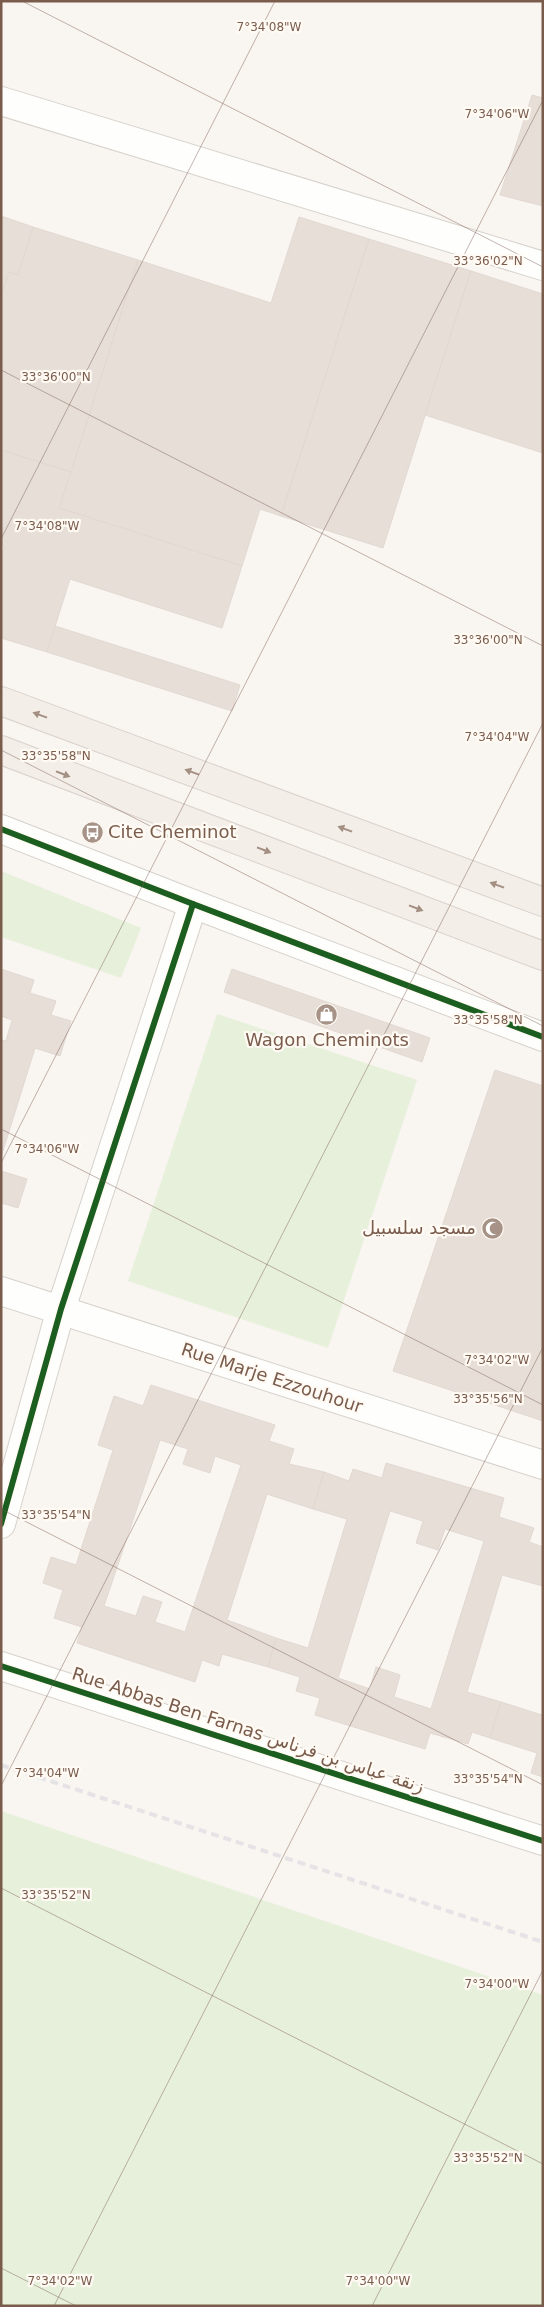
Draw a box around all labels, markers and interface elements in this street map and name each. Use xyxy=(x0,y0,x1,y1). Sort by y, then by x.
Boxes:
text: 7°34'08"W xyxy=(237,20,302,34)
text: 7°34'06"W xyxy=(465,107,530,121)
text: 33°36'02"N xyxy=(453,254,523,268)
text: 33°36'00"N xyxy=(21,370,91,384)
text: 7°34'08"W xyxy=(15,519,80,533)
text: 33°36'00"N xyxy=(453,633,523,647)
one-way arrow xyxy=(32,711,47,719)
text: 7°34'04"W xyxy=(465,730,530,744)
text: 33°35'58"N xyxy=(21,749,91,763)
one-way arrow xyxy=(185,768,200,775)
one-way arrow xyxy=(56,770,71,778)
bus stop icon: Cite Cheminot xyxy=(80,820,104,844)
place label: Cite Cheminot xyxy=(108,821,237,842)
one-way arrow xyxy=(337,824,352,832)
one-way arrow xyxy=(257,846,272,854)
one-way arrow xyxy=(489,881,504,889)
one-way arrow xyxy=(409,904,424,912)
shop icon: Wagon Cheminots xyxy=(315,1003,339,1027)
text: 33°35'58"N xyxy=(453,1013,523,1027)
place label: Wagon Cheminots xyxy=(245,1029,409,1050)
text: 7°34'06"W xyxy=(15,1142,80,1156)
mosque icon: مسجد سلسبيل xyxy=(480,1216,504,1240)
place label: مسجد سلسبيل xyxy=(362,1217,476,1238)
street label: Rue Marje Ezzouhour xyxy=(179,1338,366,1417)
text: 7°34'02"W xyxy=(465,1353,530,1367)
text: 33°35'56"N xyxy=(453,1392,523,1406)
text: 33°35'54"N xyxy=(21,1508,91,1522)
street label: Rue Abbas Ben Farnas زنقة عباس بن فرناس xyxy=(69,1663,427,1797)
text: 7°34'04"W xyxy=(15,1766,80,1780)
text: 33°35'54"N xyxy=(453,1772,523,1786)
text: 33°35'52"N xyxy=(21,1888,91,1902)
text: 7°34'00"W xyxy=(465,1977,530,1991)
text: 33°35'52"N xyxy=(453,2151,523,2165)
text: 7°34'02"W xyxy=(28,2274,93,2288)
text: 7°34'00"W xyxy=(346,2274,411,2288)

